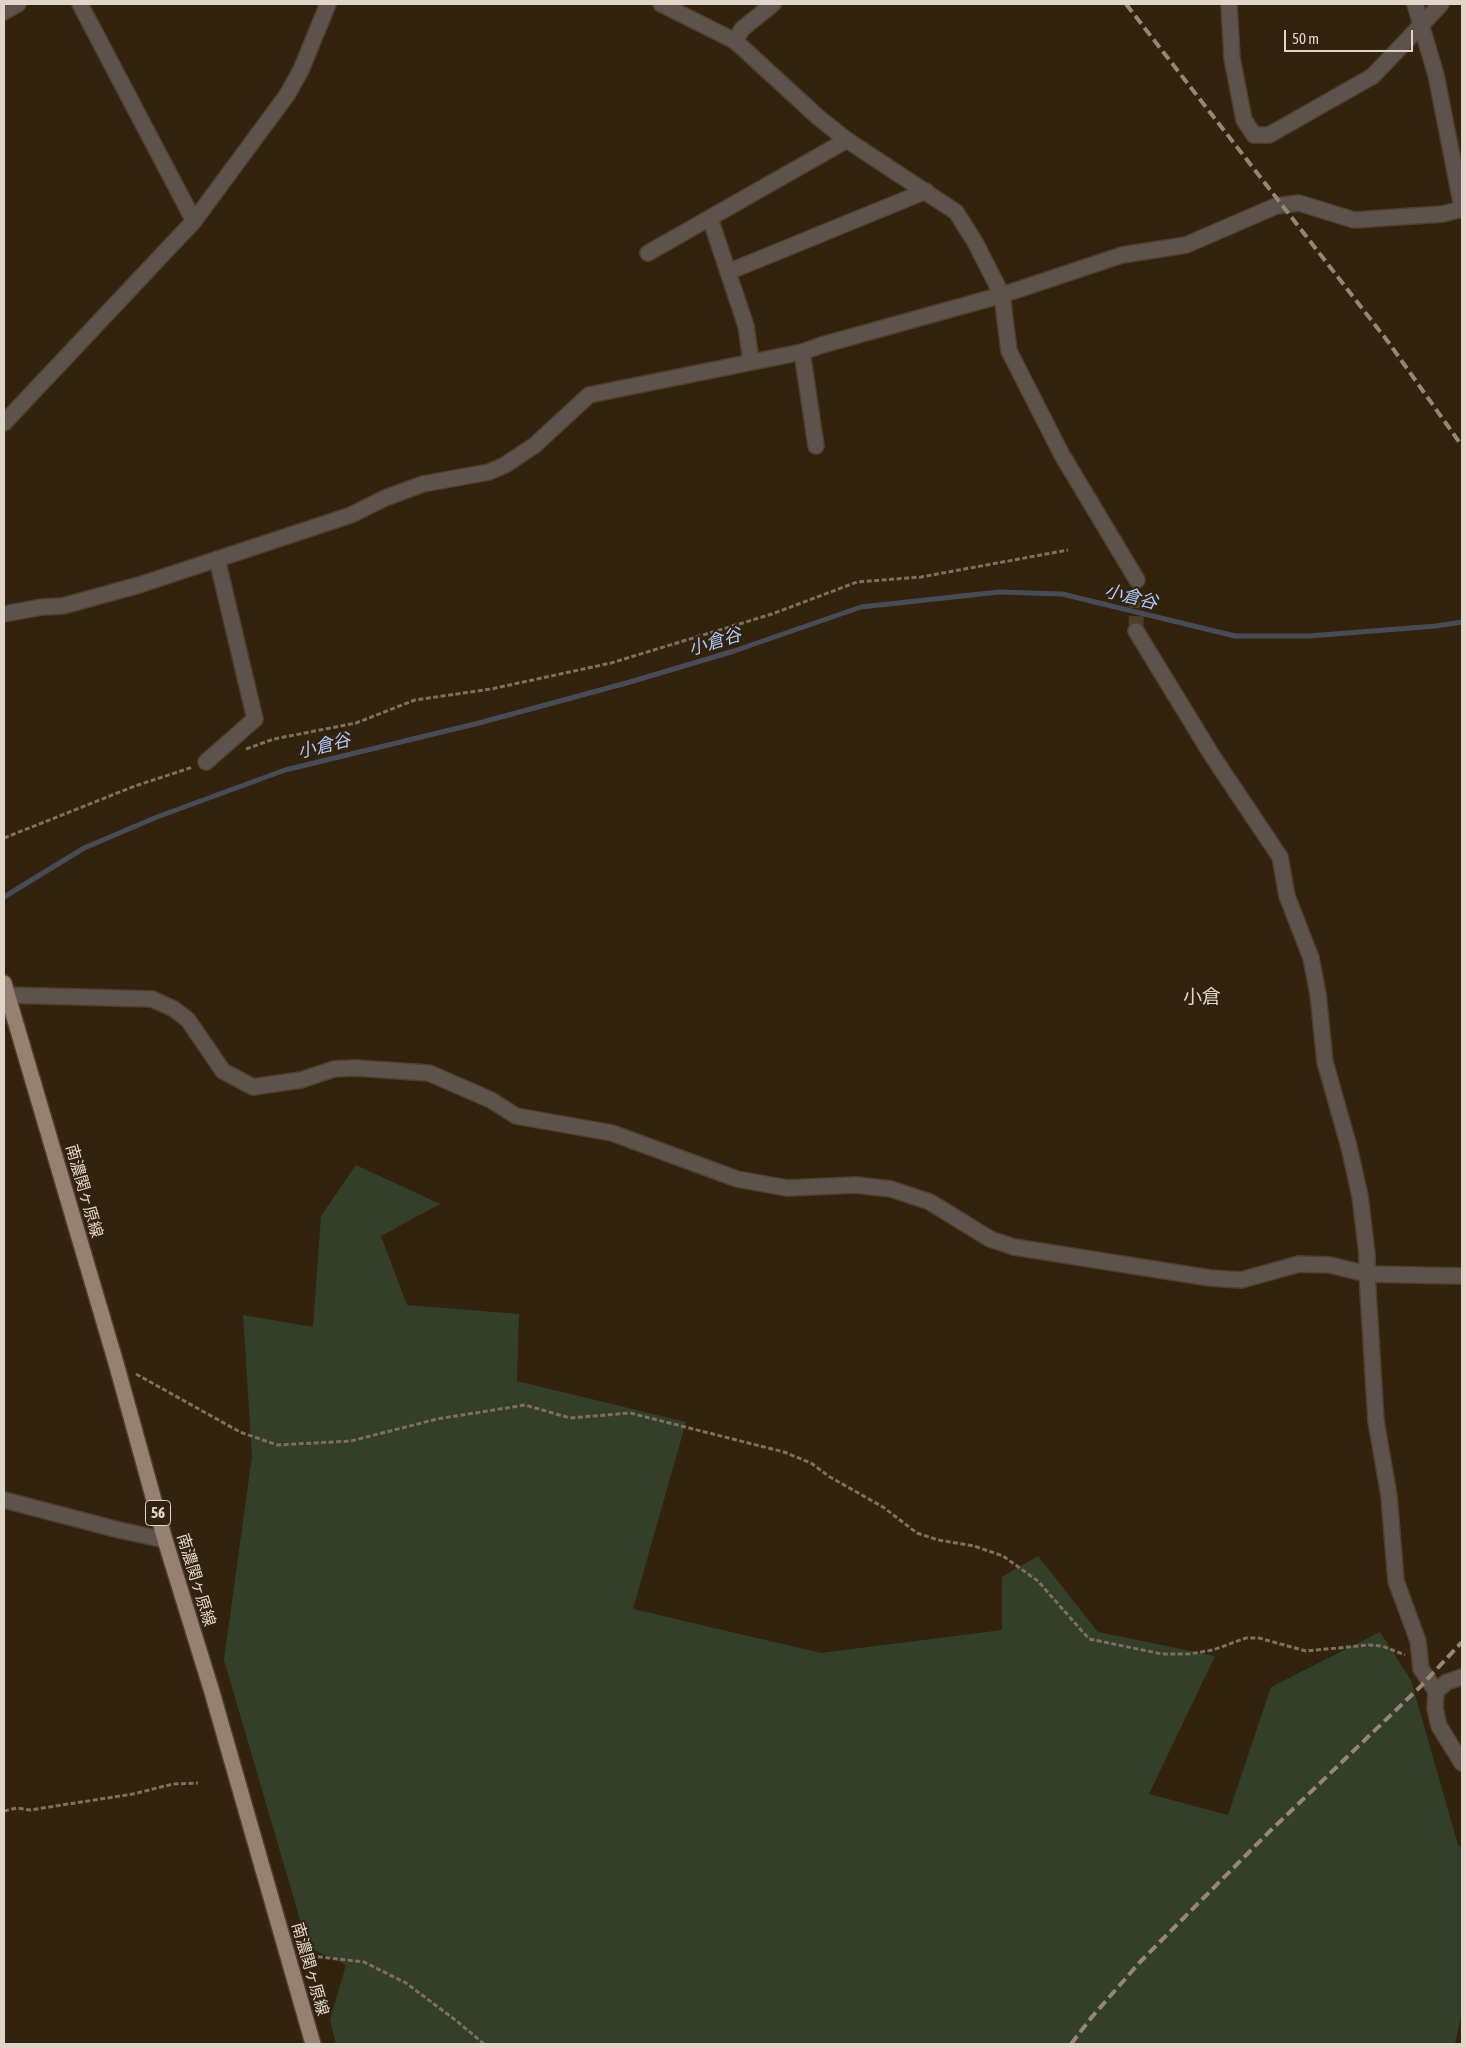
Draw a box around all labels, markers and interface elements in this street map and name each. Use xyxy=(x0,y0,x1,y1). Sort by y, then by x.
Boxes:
scale bar xyxy=(1286,20,1415,52)
text: 50 m xyxy=(1292,30,1319,47)
water label: 小倉谷 xyxy=(1102,580,1160,614)
water label: 小倉谷 xyxy=(686,624,744,660)
water label: 小倉谷 xyxy=(295,729,353,763)
district label: 小倉 xyxy=(1183,986,1221,1008)
street label: 南濃関ヶ原線 xyxy=(62,1142,106,1240)
road number: 56 xyxy=(146,1500,170,1526)
street label: 南濃関ヶ原線 xyxy=(173,1531,219,1629)
street label: 南濃関ヶ原線 xyxy=(288,1920,332,2018)

